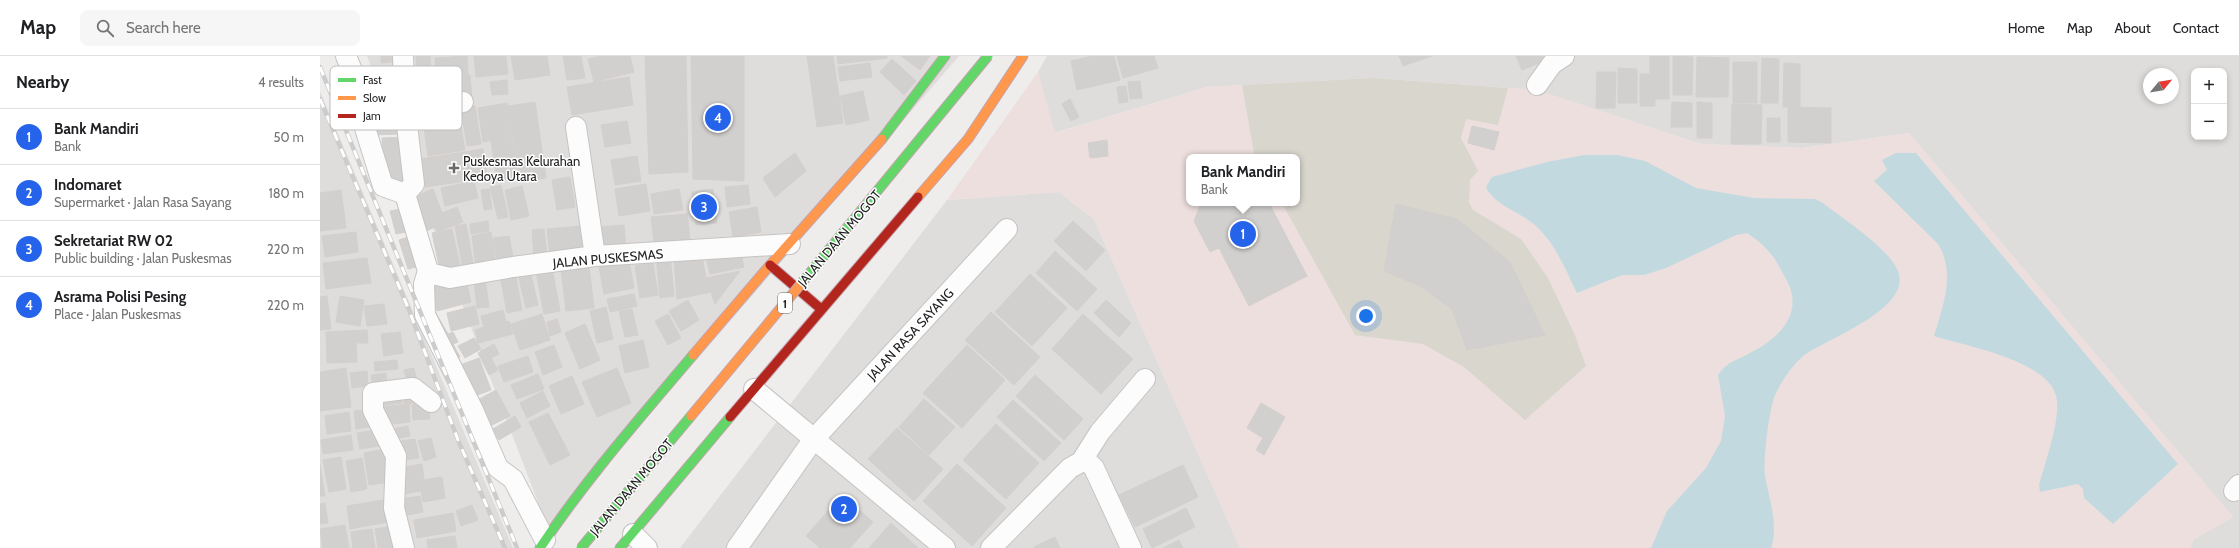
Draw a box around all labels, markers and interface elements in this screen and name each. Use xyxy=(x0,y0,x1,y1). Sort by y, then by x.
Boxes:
search box xyxy=(80,10,360,46)
text: Map xyxy=(20,16,56,39)
icon: search xyxy=(94,17,116,39)
text: Search here xyxy=(126,19,201,37)
text: Home xyxy=(2008,19,2045,37)
text: Map xyxy=(2067,19,2092,37)
text: About xyxy=(2114,19,2151,37)
text: Contact xyxy=(2173,19,2219,37)
legend xyxy=(330,66,462,130)
north arrow xyxy=(2143,68,2179,104)
map controls xyxy=(2191,68,2227,140)
button: + xyxy=(2191,68,2227,104)
text: Nearby xyxy=(16,72,69,92)
text: Fast xyxy=(363,73,382,87)
text: 4 results xyxy=(258,74,304,90)
text: Slow xyxy=(363,91,386,105)
pin: 4 xyxy=(705,103,731,133)
button: − xyxy=(2191,104,2227,140)
text: Jam xyxy=(362,109,381,123)
text: Bank Mandiri xyxy=(54,120,139,138)
text: 1 xyxy=(27,129,31,145)
text: 50 m xyxy=(274,129,304,145)
text: Bank xyxy=(54,138,81,154)
place label: Puskesmas Kelurahan Kedoya Utara xyxy=(463,153,580,184)
popup xyxy=(1186,154,1300,206)
marker: Puskesmas Kelurahan Kedoya Utara xyxy=(448,162,460,174)
text: Bank Mandiri xyxy=(1201,163,1285,181)
text: Indomaret xyxy=(54,176,122,194)
text: Bank xyxy=(1201,181,1228,197)
text: 2 xyxy=(26,185,32,201)
text: 180 m xyxy=(268,185,304,201)
street label: JALAN DAAN MOGOT xyxy=(793,186,884,290)
pin: 3 xyxy=(691,192,717,222)
text: Supermarket · Jalan Rasa Sayang xyxy=(54,194,231,210)
pin: 1 xyxy=(1230,219,1256,249)
text: Sekretariat RW 02 xyxy=(54,232,173,250)
text: 3 xyxy=(25,241,33,257)
text: 220 m xyxy=(267,241,304,257)
street label: JALAN PUSKESMAS xyxy=(551,245,664,271)
text: Public building · Jalan Puskesmas xyxy=(54,250,232,266)
street label: JALAN RASA SAYANG xyxy=(863,285,957,384)
text: Asrama Polisi Pesing xyxy=(54,288,186,306)
road number: 1 xyxy=(778,293,792,313)
text: 4 xyxy=(25,297,33,313)
text: 220 m xyxy=(267,297,304,313)
text: Place · Jalan Puskesmas xyxy=(54,306,181,322)
your location xyxy=(1356,306,1376,326)
street label: JALAN DAAN MOGOT xyxy=(585,435,676,539)
pin: 2 xyxy=(831,494,857,524)

